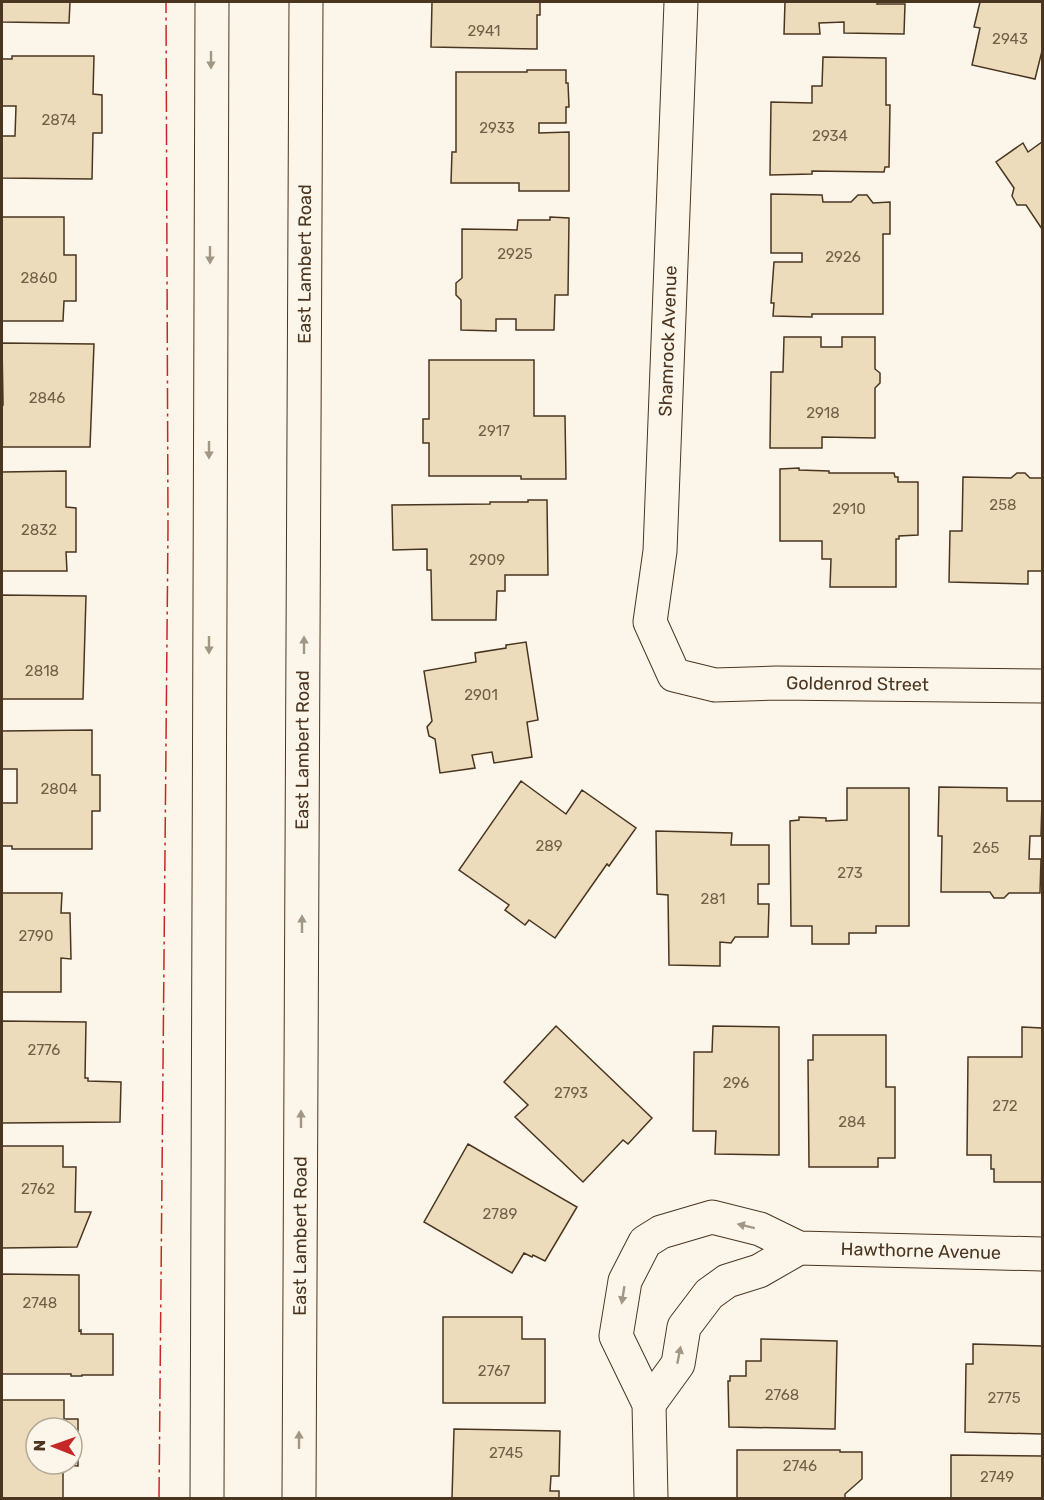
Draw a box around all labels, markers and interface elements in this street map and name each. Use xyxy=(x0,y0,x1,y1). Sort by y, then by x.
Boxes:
house number: 2941 xyxy=(468,22,500,40)
house number: 2943 xyxy=(992,30,1028,48)
one-way arrow xyxy=(206,50,216,69)
house number: 2874 xyxy=(42,111,76,129)
house number: 2933 xyxy=(479,119,515,137)
house number: 2934 xyxy=(812,127,848,145)
street label: East Lambert Road xyxy=(293,184,316,344)
one-way arrow xyxy=(205,245,215,264)
house number: 2925 xyxy=(497,245,533,263)
house number: 2926 xyxy=(825,248,861,266)
street label: Shamrock Avenue xyxy=(654,265,682,417)
house number: 2860 xyxy=(21,269,57,287)
house number: 2846 xyxy=(29,389,65,407)
house number: 2918 xyxy=(806,404,840,422)
house number: 2917 xyxy=(478,422,510,440)
one-way arrow xyxy=(204,440,214,459)
house number: 258 xyxy=(989,496,1017,514)
house number: 2910 xyxy=(832,500,866,518)
house number: 2832 xyxy=(21,521,57,539)
house number: 2909 xyxy=(469,551,505,569)
one-way arrow xyxy=(204,635,214,654)
one-way arrow xyxy=(299,636,309,655)
house number: 2818 xyxy=(25,662,59,680)
street label: East Lambert Road xyxy=(291,670,314,830)
street label: Goldenrod Street xyxy=(786,672,929,696)
house number: 2901 xyxy=(464,686,498,704)
house number: 2804 xyxy=(40,780,78,798)
house number: 289 xyxy=(535,837,563,855)
house number: 265 xyxy=(973,839,999,857)
house number: 273 xyxy=(837,864,863,882)
house number: 281 xyxy=(701,890,725,908)
one-way arrow xyxy=(297,915,307,934)
house number: 2790 xyxy=(19,927,53,945)
house number: 2776 xyxy=(28,1041,60,1059)
house number: 296 xyxy=(723,1074,749,1092)
house number: 2793 xyxy=(554,1084,588,1102)
house number: 272 xyxy=(992,1097,1018,1115)
one-way arrow xyxy=(296,1110,306,1129)
house number: 284 xyxy=(838,1113,866,1131)
street label: East Lambert Road xyxy=(289,1156,312,1316)
house number: 2762 xyxy=(21,1180,55,1198)
house number: 2789 xyxy=(483,1205,518,1223)
one-way arrow xyxy=(736,1220,755,1230)
street label: Hawthorne Avenue xyxy=(840,1238,1001,1264)
one-way arrow xyxy=(618,1286,627,1305)
house number: 2748 xyxy=(23,1294,57,1312)
one-way arrow xyxy=(675,1345,684,1364)
house number: 2767 xyxy=(478,1362,510,1380)
house number: 2768 xyxy=(765,1386,799,1404)
house number: 2775 xyxy=(987,1389,1021,1407)
north arrow xyxy=(24,1416,84,1476)
one-way arrow xyxy=(294,1431,304,1450)
text: N xyxy=(30,1440,49,1452)
house number: 2745 xyxy=(489,1444,523,1462)
house number: 2746 xyxy=(783,1457,817,1475)
house number: 2749 xyxy=(980,1468,1014,1486)

